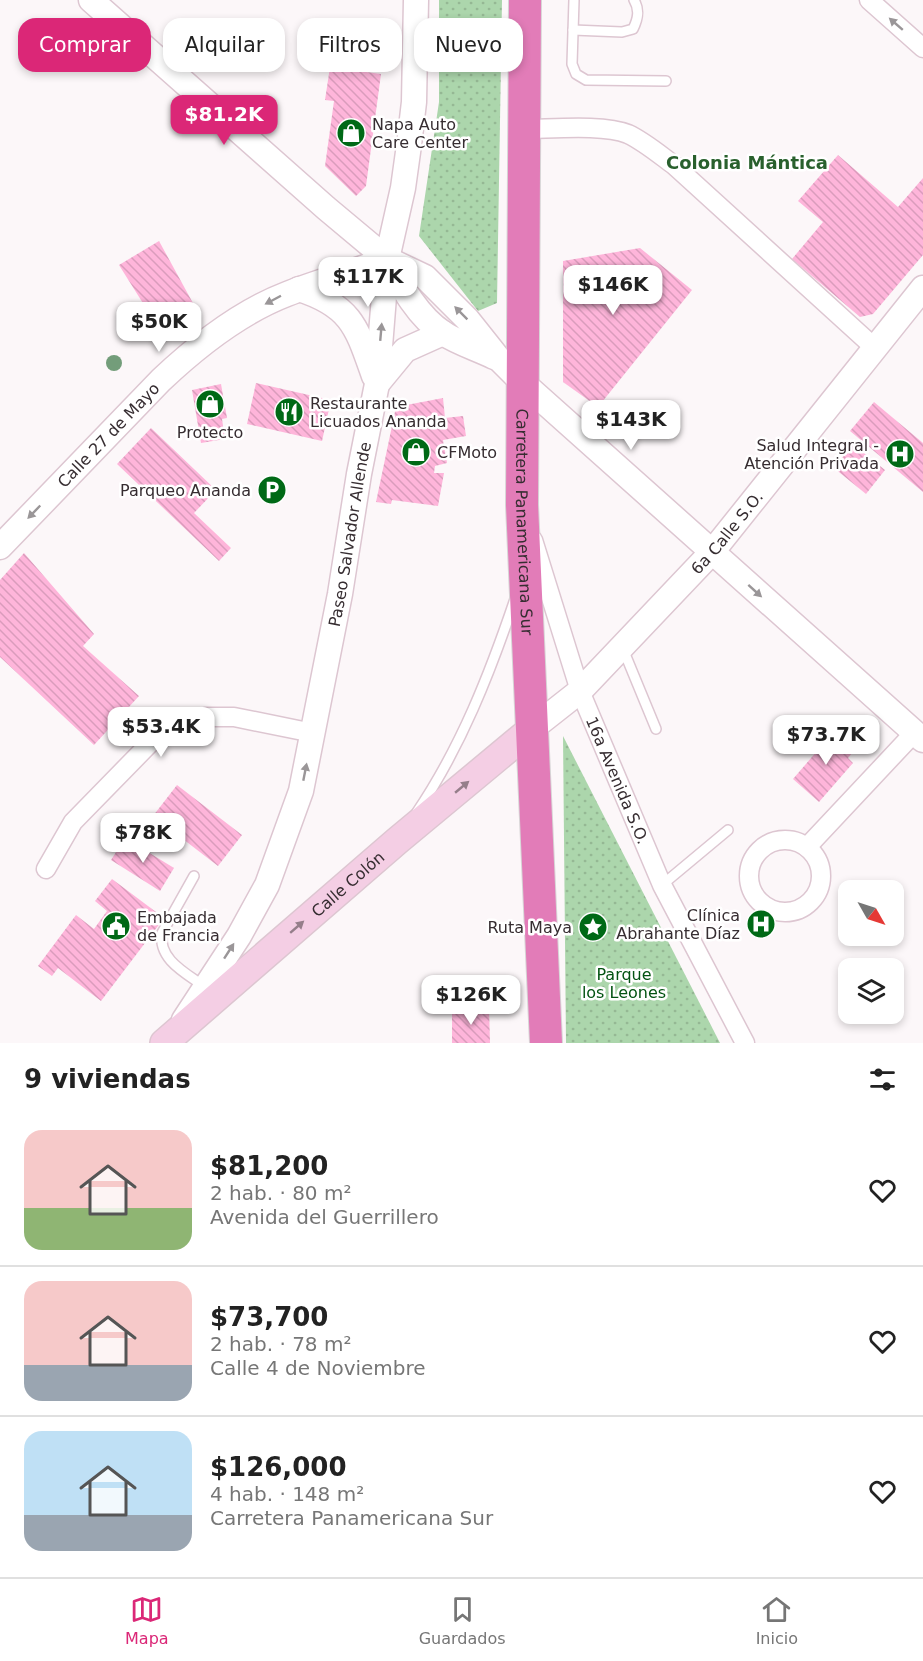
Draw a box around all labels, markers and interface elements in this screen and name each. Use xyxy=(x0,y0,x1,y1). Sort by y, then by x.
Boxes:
chip: Comprar xyxy=(18,18,151,72)
chip: Alquilar xyxy=(163,18,285,72)
chip: Filtros xyxy=(297,18,402,72)
chip: Nuevo xyxy=(414,18,523,72)
one-way arrow xyxy=(889,18,904,31)
pin: $81.2K xyxy=(175,95,273,146)
text: $81.2K xyxy=(185,102,263,126)
place label: Napa Auto Care Center xyxy=(372,115,468,152)
shop icon: Napa Auto Care Center xyxy=(335,117,367,149)
district label: Colonia Mántica xyxy=(666,152,828,173)
pin: $117K xyxy=(326,257,410,308)
text: $117K xyxy=(332,264,404,288)
pin: $146K xyxy=(571,265,655,316)
text: $146K xyxy=(577,272,649,296)
one-way arrow xyxy=(264,295,282,305)
pin: $50K xyxy=(123,302,195,353)
one-way arrow xyxy=(454,306,468,321)
text: $50K xyxy=(130,309,188,333)
one-way arrow xyxy=(376,323,386,342)
street label: Calle 27 de Mayo xyxy=(54,379,163,491)
shop icon: Protecto xyxy=(194,388,226,420)
place label: Restaurante Licuados Ananda xyxy=(310,394,446,431)
restaurant icon: Restaurante Licuados Ananda xyxy=(273,396,305,428)
pin: $143K xyxy=(589,400,673,451)
text: $143K xyxy=(595,407,667,431)
street label: Carretera Panamericana Sur xyxy=(512,409,537,636)
place label: Protecto xyxy=(177,423,243,442)
shop icon: CFMoto xyxy=(400,436,432,468)
place label: Salud Integral - Atención Privada xyxy=(744,436,879,473)
hospital icon: Salud Integral - Atención Privada xyxy=(884,438,916,470)
street label: Paseo Salvador Allende xyxy=(325,440,375,628)
place label: CFMoto xyxy=(437,443,497,462)
parking icon: Parqueo Ananda xyxy=(256,474,288,506)
place label: Parqueo Ananda xyxy=(120,481,251,500)
street label: 6a Calle S.O. xyxy=(687,487,767,578)
one-way arrow xyxy=(27,504,41,519)
one-way arrow xyxy=(748,584,763,598)
pin: $53.4K xyxy=(112,707,210,758)
text: $53.4K xyxy=(122,714,200,738)
street label: 16a Avenida S.O. xyxy=(582,714,653,847)
pin: $73.7K xyxy=(777,715,875,766)
text: $73.7K xyxy=(787,722,865,746)
one-way arrow xyxy=(301,763,310,782)
one-way arrow xyxy=(454,781,470,794)
pin: $78K xyxy=(107,813,179,864)
text: $78K xyxy=(114,820,172,844)
street label: Calle Colón xyxy=(308,847,388,921)
north arrow xyxy=(838,880,904,946)
map controls xyxy=(838,880,904,1024)
place label: Clínica Abrahante Díaz xyxy=(616,906,740,943)
place label: Embajada de Francia xyxy=(137,908,220,945)
hospital icon: Clínica Abrahante Díaz xyxy=(745,908,777,940)
public building icon: Embajada de Francia xyxy=(100,910,132,942)
place icon: Ruta Maya xyxy=(577,911,609,943)
place label: Ruta Maya xyxy=(487,918,572,937)
one-way arrow xyxy=(289,921,305,934)
one-way arrow xyxy=(224,943,235,959)
button: layers xyxy=(838,958,904,1024)
park label: Parque los Leones xyxy=(582,965,666,1002)
pin: $126K xyxy=(429,975,513,1026)
text: $126K xyxy=(435,982,507,1006)
icon: filters xyxy=(866,1063,899,1096)
text: 9 viviendas xyxy=(24,1064,191,1094)
text: $81,200 xyxy=(210,1151,328,1181)
icon: home xyxy=(72,1154,144,1226)
icon: heart xyxy=(866,1174,899,1207)
text: 2 hab. · 80 m² xyxy=(210,1181,351,1205)
text: Avenida del Guerrillero xyxy=(210,1205,439,1229)
text: $73,700 xyxy=(210,1302,328,1332)
icon: home xyxy=(72,1305,144,1377)
icon: heart xyxy=(866,1325,899,1358)
text: 2 hab. · 78 m² xyxy=(210,1332,351,1356)
text: Calle 4 de Noviembre xyxy=(210,1356,426,1380)
text: $126,000 xyxy=(210,1452,347,1482)
icon: home xyxy=(72,1455,144,1527)
icon: heart xyxy=(866,1475,899,1508)
text: 4 hab. · 148 m² xyxy=(210,1482,364,1506)
text: Carretera Panamericana Sur xyxy=(210,1506,493,1530)
tab: Mapa xyxy=(125,1593,169,1648)
tab: Guardados xyxy=(419,1593,506,1648)
tab: Inicio xyxy=(756,1593,798,1648)

